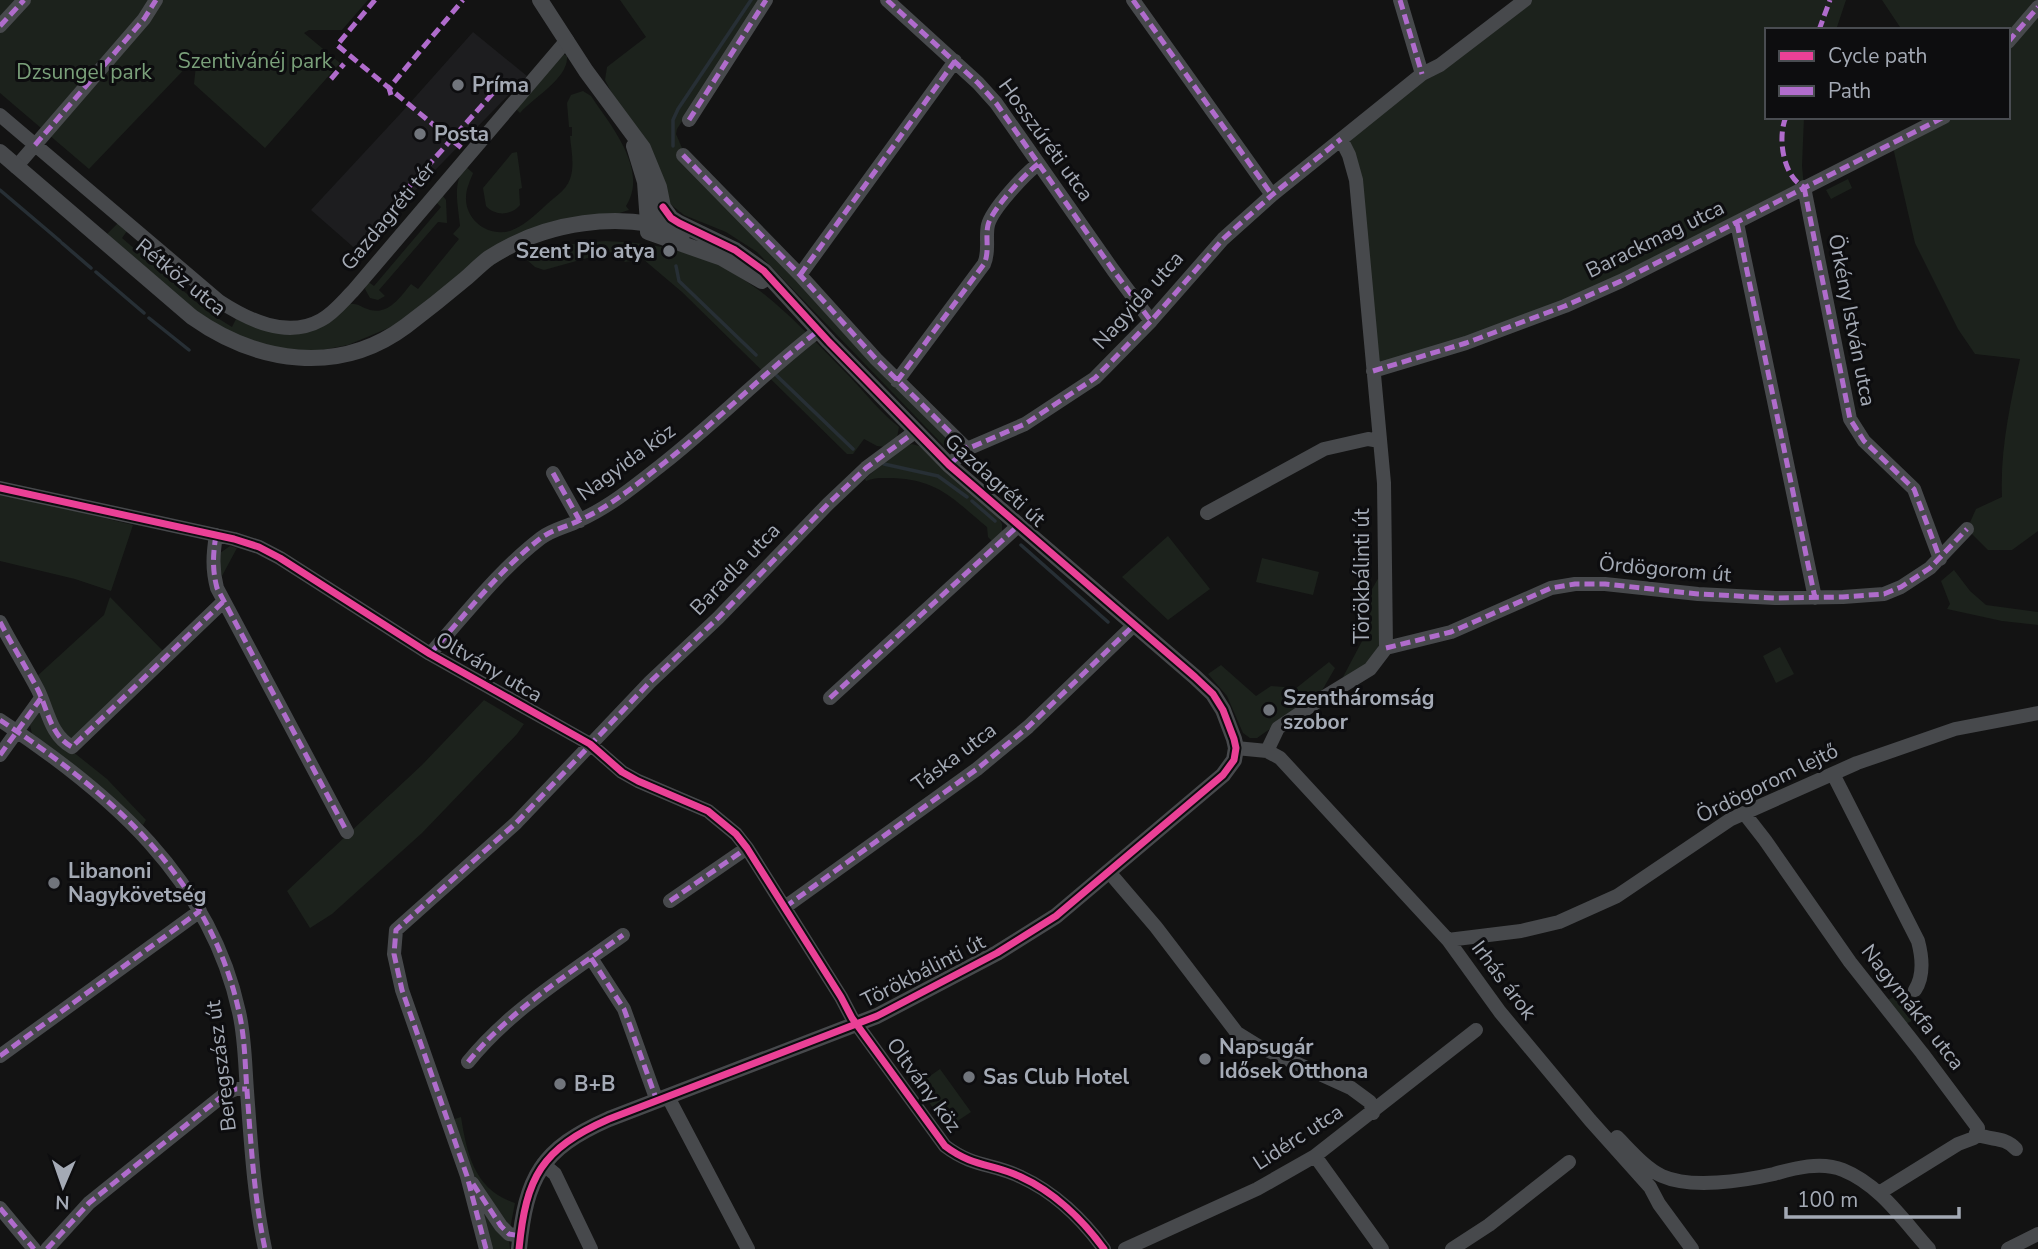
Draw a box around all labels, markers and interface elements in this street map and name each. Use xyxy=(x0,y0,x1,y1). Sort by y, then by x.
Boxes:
legend xyxy=(1765,28,2010,119)
text: Cycle path xyxy=(1828,42,1927,70)
park label: Szentivánéj park xyxy=(178,47,333,75)
park label: Dzsungel park xyxy=(16,58,152,86)
place label: Príma xyxy=(472,71,529,99)
street label: Hosszúréti utca xyxy=(992,73,1100,207)
marker: Príma xyxy=(450,77,466,93)
text: Path xyxy=(1828,77,1871,105)
place label: Posta xyxy=(434,120,489,148)
marker: Posta xyxy=(412,126,428,142)
street label: Gazdagréti tér xyxy=(334,155,442,276)
street label: Barackmag utca xyxy=(1581,193,1729,285)
street label: Rétköz utca xyxy=(130,232,232,322)
street label: Örkény István utca xyxy=(1822,232,1882,408)
place label: Szent Pio atya xyxy=(516,237,655,265)
marker: Szent Pio atya xyxy=(661,243,677,259)
street label: Nagyida utca xyxy=(1086,245,1190,355)
street label: Nagyida köz xyxy=(571,417,681,507)
street label: Gazdagréti út xyxy=(938,427,1052,533)
street label: Törökbálinti út xyxy=(1348,508,1376,644)
street label: Baradla utca xyxy=(684,517,786,621)
street label: Ördögorom út xyxy=(1598,549,1733,589)
street label: Oltvány utca xyxy=(430,625,548,709)
place label: Szentháromság szobor xyxy=(1283,684,1434,736)
marker: Szentháromság szobor xyxy=(1261,702,1277,718)
street label: Táska utca xyxy=(906,716,1002,798)
street label: Ördögorom lejtő xyxy=(1691,736,1843,830)
place label: Libanoni Nagykövetség xyxy=(68,857,206,909)
marker: Libanoni Nagykövetség xyxy=(46,875,62,891)
street label: Törökbálinti út xyxy=(856,927,990,1014)
street label: Irhás árok xyxy=(1465,935,1543,1026)
street label: Nagymákfa utca xyxy=(1855,938,1971,1076)
street label: Beregszász út xyxy=(199,999,243,1133)
street label: Oltvány köz xyxy=(880,1032,968,1138)
place label: Napsugár Idősek Otthona xyxy=(1219,1033,1368,1085)
marker: Napsugár Idősek Otthona xyxy=(1197,1051,1213,1067)
place label: Sas Club Hotel xyxy=(983,1063,1130,1091)
marker: Sas Club Hotel xyxy=(961,1069,977,1085)
place label: B+B xyxy=(574,1070,616,1098)
marker: B+B xyxy=(552,1076,568,1092)
street label: Lidérc utca xyxy=(1248,1097,1348,1177)
north arrow xyxy=(28,1151,98,1221)
scale bar xyxy=(1786,1176,1959,1220)
text: 100 m xyxy=(1797,1186,1858,1214)
text: N xyxy=(55,1189,70,1215)

